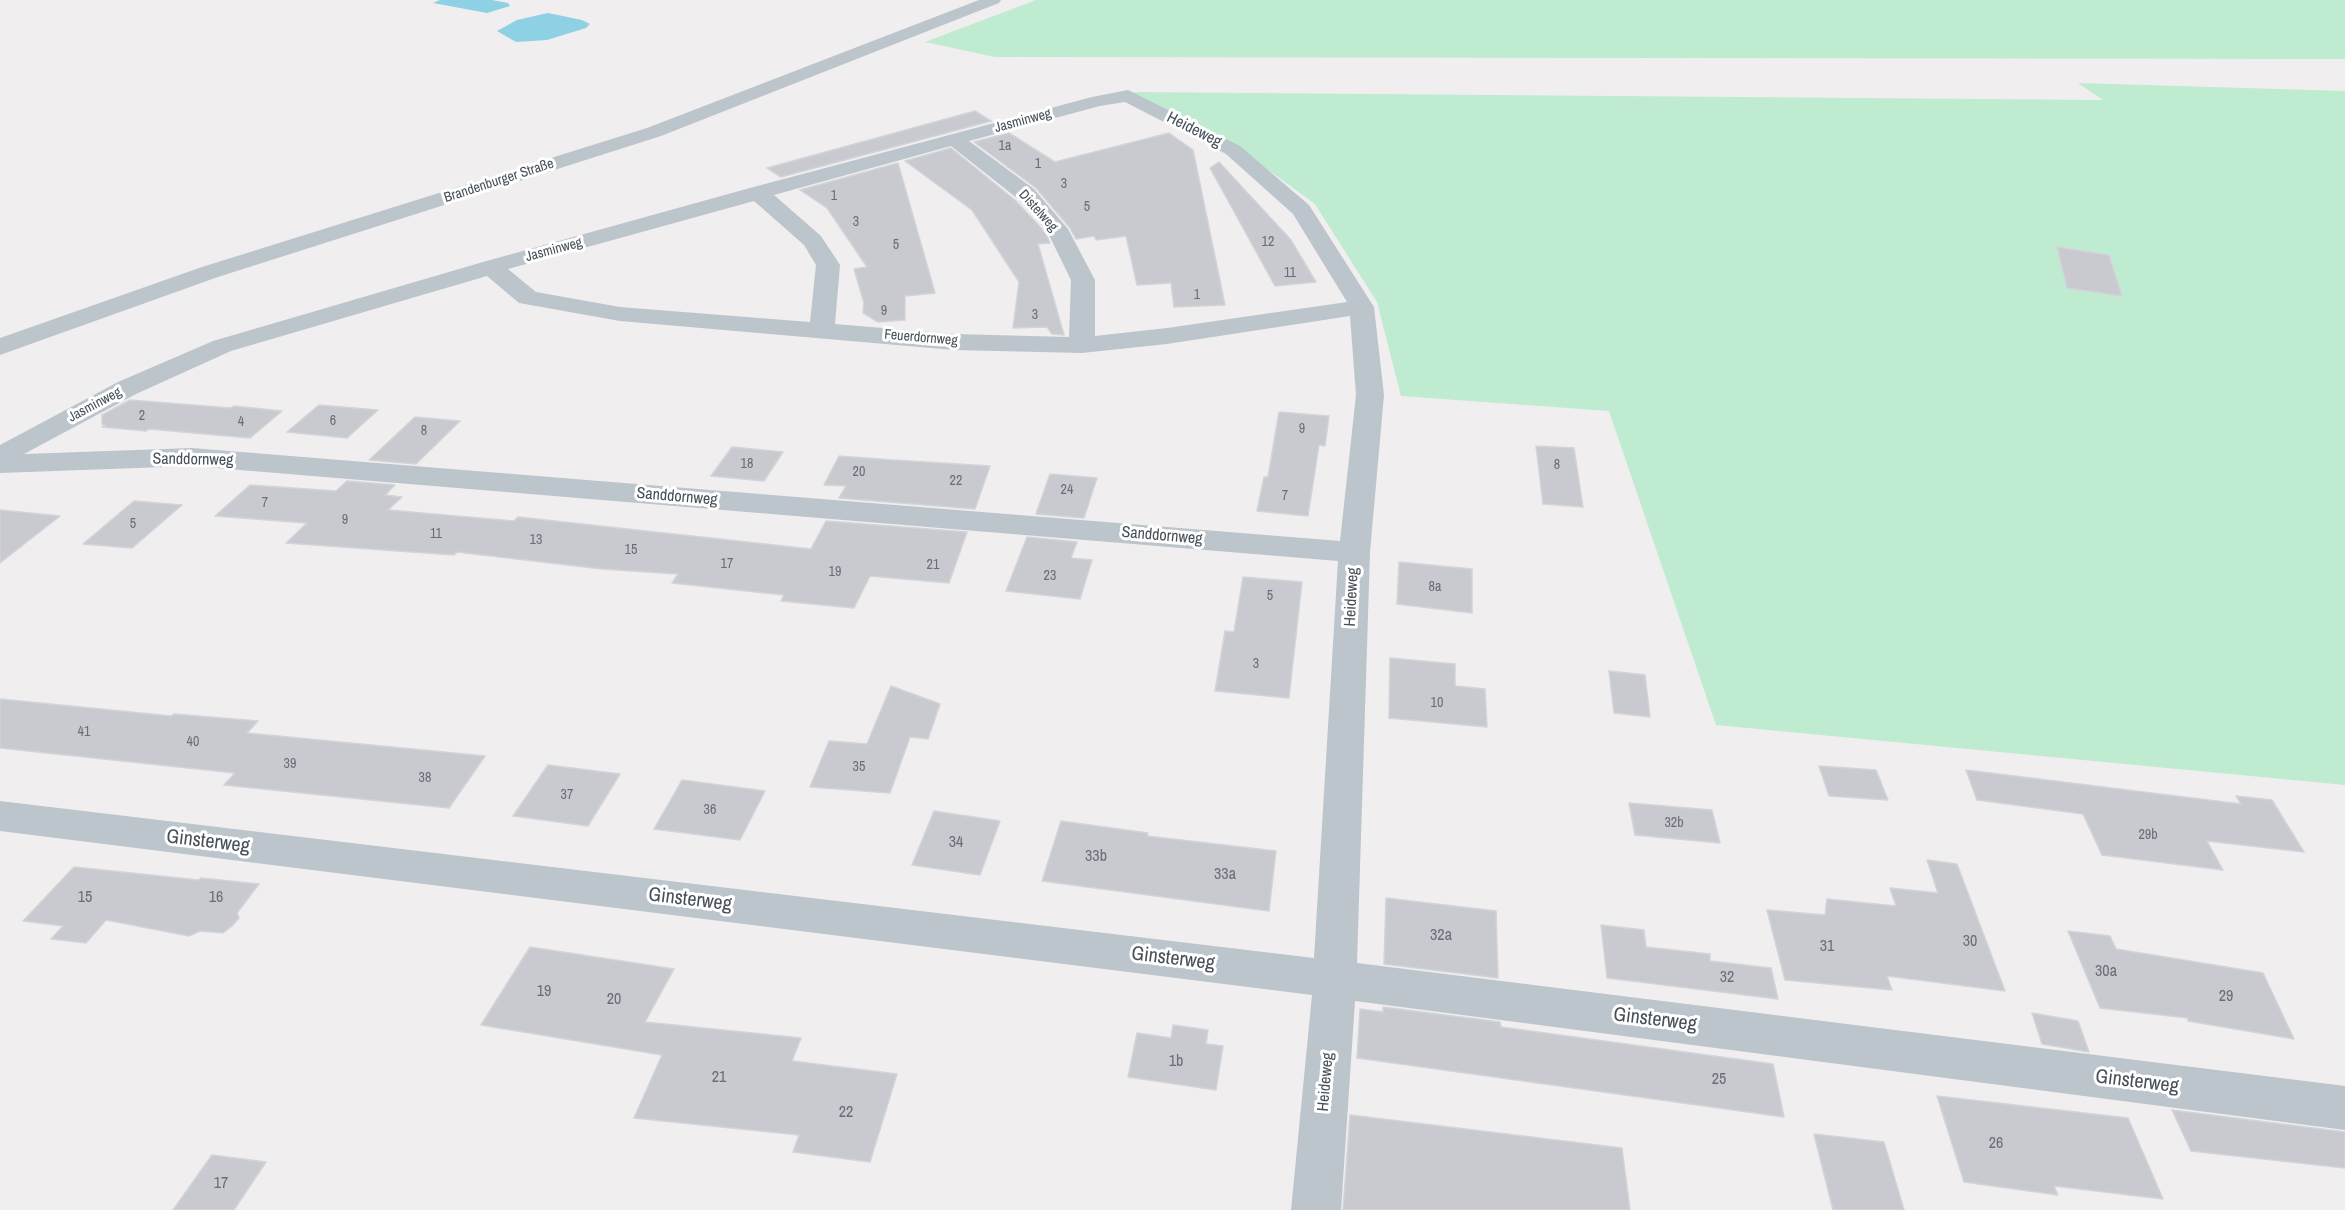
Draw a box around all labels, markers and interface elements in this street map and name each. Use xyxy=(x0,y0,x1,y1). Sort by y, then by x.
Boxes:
street label: Jasminweg xyxy=(993,105,1053,137)
street label: Heideweg xyxy=(1163,108,1225,152)
house number: 1a xyxy=(999,138,1011,154)
street label: Brandenburger Straße xyxy=(442,155,556,207)
house number: 1 xyxy=(1035,156,1041,172)
house number: 3 xyxy=(1061,176,1067,192)
street label: Distelweg xyxy=(1015,187,1061,235)
house number: 1 xyxy=(831,188,837,204)
house number: 5 xyxy=(1084,199,1090,215)
house number: 3 xyxy=(853,214,859,230)
street label: Jasminweg xyxy=(524,234,584,266)
house number: 12 xyxy=(1262,234,1274,250)
house number: 5 xyxy=(893,237,899,253)
house number: 11 xyxy=(1284,265,1296,281)
house number: 1 xyxy=(1194,287,1200,303)
house number: 9 xyxy=(881,303,887,319)
house number: 3 xyxy=(1032,307,1038,323)
street label: Feuerdornweg xyxy=(884,326,958,350)
street label: Jasminweg xyxy=(65,384,125,426)
house number: 2 xyxy=(139,408,145,424)
house number: 6 xyxy=(330,413,336,429)
house number: 4 xyxy=(238,414,244,430)
house number: 9 xyxy=(1299,421,1305,437)
house number: 8 xyxy=(421,423,427,439)
street label: Sanddornweg xyxy=(152,450,234,470)
house number: 18 xyxy=(741,456,753,472)
house number: 8 xyxy=(1554,457,1560,473)
house number: 20 xyxy=(853,464,865,480)
house number: 22 xyxy=(950,473,962,489)
house number: 24 xyxy=(1061,482,1073,498)
street label: Sanddornweg xyxy=(636,484,718,510)
house number: 7 xyxy=(1282,488,1288,504)
house number: 7 xyxy=(262,495,268,511)
house number: 9 xyxy=(342,512,348,528)
house number: 5 xyxy=(130,516,136,532)
street label: Sanddornweg xyxy=(1121,523,1203,549)
house number: 11 xyxy=(430,526,442,542)
house number: 13 xyxy=(530,532,542,548)
house number: 15 xyxy=(625,542,637,558)
house number: 17 xyxy=(721,556,733,572)
house number: 21 xyxy=(927,557,939,573)
house number: 19 xyxy=(829,564,841,580)
street label: Heideweg xyxy=(1341,567,1363,627)
house number: 23 xyxy=(1044,568,1056,584)
house number: 8a xyxy=(1429,579,1441,595)
house number: 5 xyxy=(1267,588,1273,604)
house number: 3 xyxy=(1253,656,1259,672)
house number: 10 xyxy=(1431,695,1443,711)
house number: 41 xyxy=(78,724,90,740)
house number: 40 xyxy=(187,734,199,750)
house number: 39 xyxy=(284,756,296,772)
house number: 35 xyxy=(853,759,865,775)
house number: 38 xyxy=(419,770,431,786)
house number: 37 xyxy=(561,787,573,803)
house number: 36 xyxy=(704,802,716,818)
house number: 32b xyxy=(1664,815,1684,831)
street label: Ginsterweg xyxy=(165,825,251,859)
house number: 29b xyxy=(2138,827,2158,843)
house number: 34 xyxy=(949,833,963,853)
house number: 33b xyxy=(1085,847,1107,867)
house number: 33a xyxy=(1214,865,1236,885)
street label: Ginsterweg xyxy=(647,883,733,917)
house number: 15 xyxy=(78,888,92,908)
house number: 16 xyxy=(209,888,223,908)
house number: 32a xyxy=(1430,926,1452,946)
house number: 30 xyxy=(1963,932,1977,952)
house number: 31 xyxy=(1820,937,1834,957)
street label: Ginsterweg xyxy=(1130,942,1216,976)
house number: 30a xyxy=(2095,962,2117,982)
house number: 32 xyxy=(1720,968,1734,988)
house number: 19 xyxy=(537,982,551,1002)
house number: 29 xyxy=(2219,987,2233,1007)
house number: 20 xyxy=(607,990,621,1010)
street label: Ginsterweg xyxy=(1612,1003,1698,1037)
house number: 1b xyxy=(1169,1052,1183,1072)
street label: Heideweg xyxy=(1314,1052,1338,1112)
street label: Ginsterweg xyxy=(2094,1065,2180,1099)
house number: 21 xyxy=(712,1068,726,1088)
house number: 25 xyxy=(1712,1070,1726,1090)
house number: 22 xyxy=(839,1103,853,1123)
house number: 26 xyxy=(1989,1134,2003,1154)
house number: 17 xyxy=(214,1174,228,1194)

